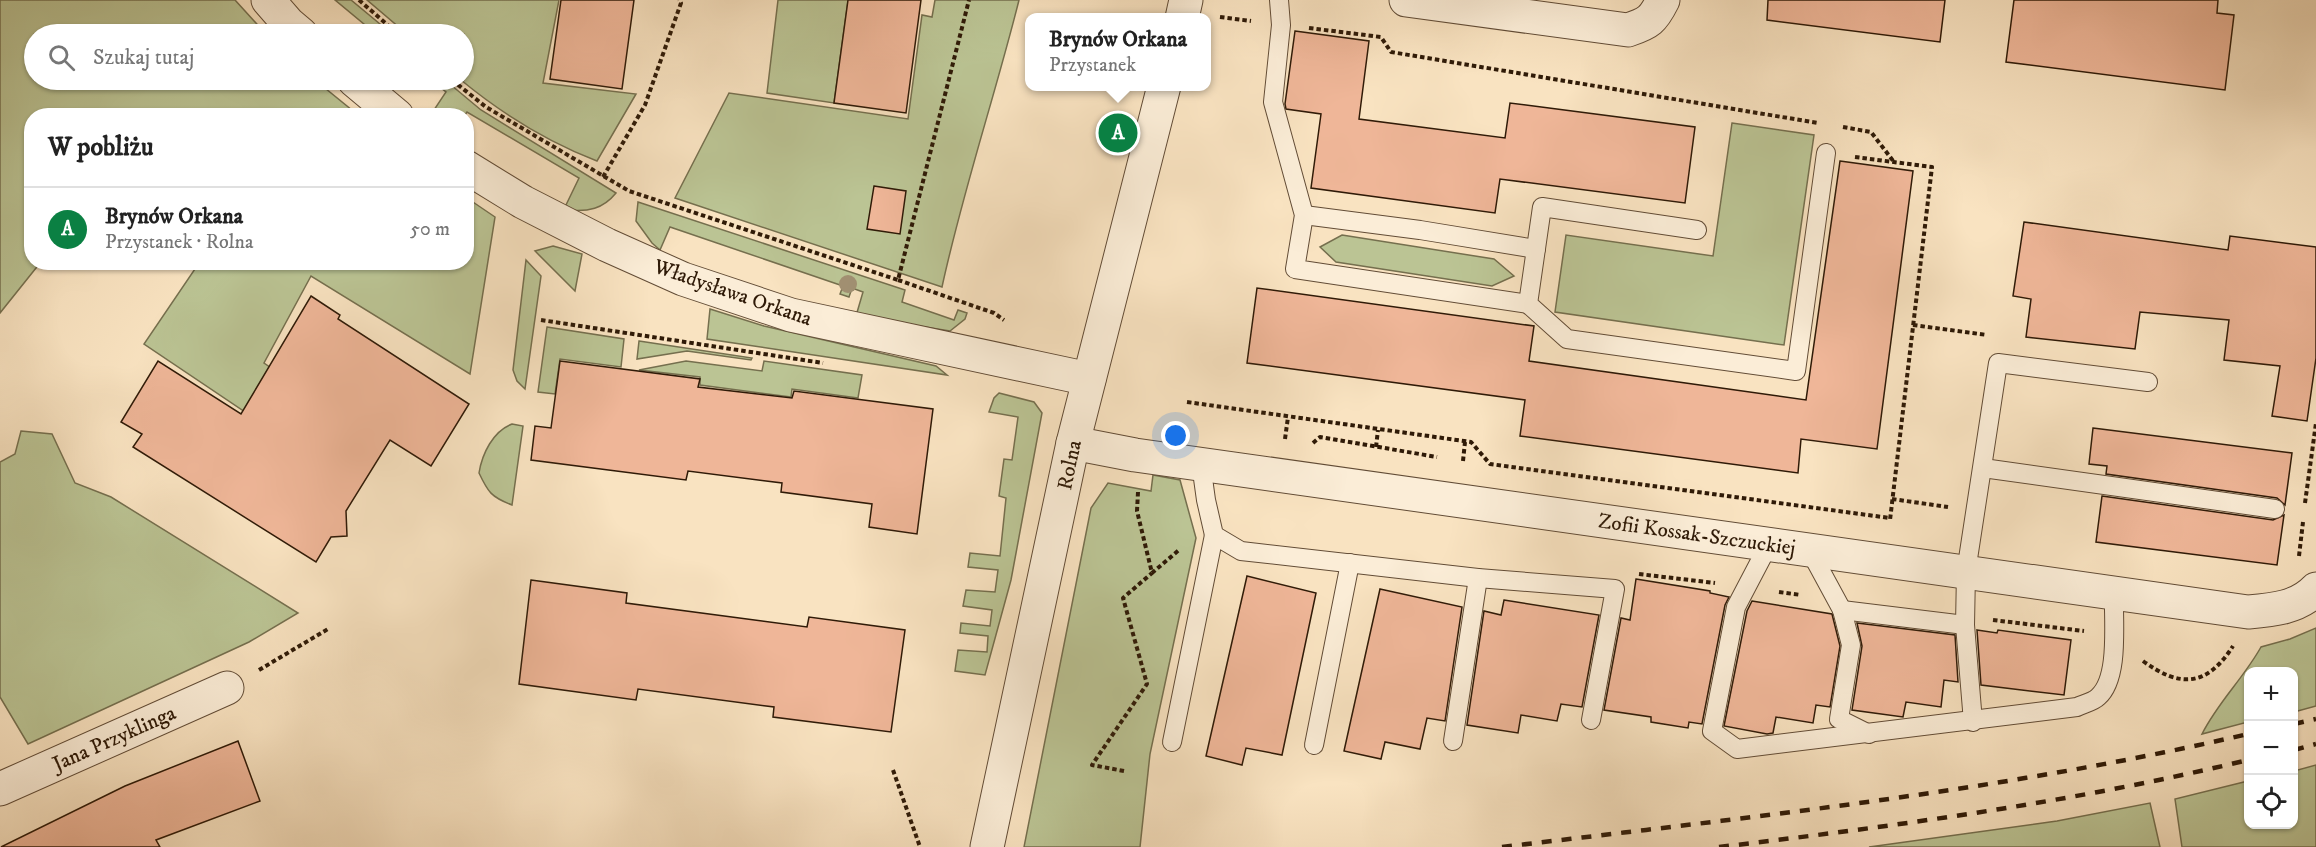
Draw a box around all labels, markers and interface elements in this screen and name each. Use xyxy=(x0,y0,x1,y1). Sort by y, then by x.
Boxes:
popup xyxy=(1025,13,1211,91)
search box xyxy=(24,24,474,90)
text: Brynów Orkana xyxy=(1049,26,1187,53)
icon: search xyxy=(45,41,78,74)
text: Szukaj tutaj xyxy=(93,44,194,71)
text: Przystanek xyxy=(1049,53,1136,78)
pin: A xyxy=(1098,110,1138,156)
text: W pobliżu xyxy=(48,131,153,164)
text: Brynów Orkana xyxy=(105,203,243,230)
text: A xyxy=(61,217,74,242)
text: 50 m xyxy=(410,217,450,242)
text: Przystanek · Rolna xyxy=(105,230,254,255)
street label: Władysława Orkana xyxy=(649,253,815,332)
your location xyxy=(1161,421,1190,450)
street label: Rolna xyxy=(1052,438,1088,492)
street label: Zofii Kossak-Szczuckiej xyxy=(1597,508,1797,562)
map controls xyxy=(2244,667,2298,829)
button: + xyxy=(2244,667,2298,721)
street label: Jana Przyklinga xyxy=(47,700,180,778)
button: − xyxy=(2244,721,2298,775)
button: locate xyxy=(2244,775,2298,829)

